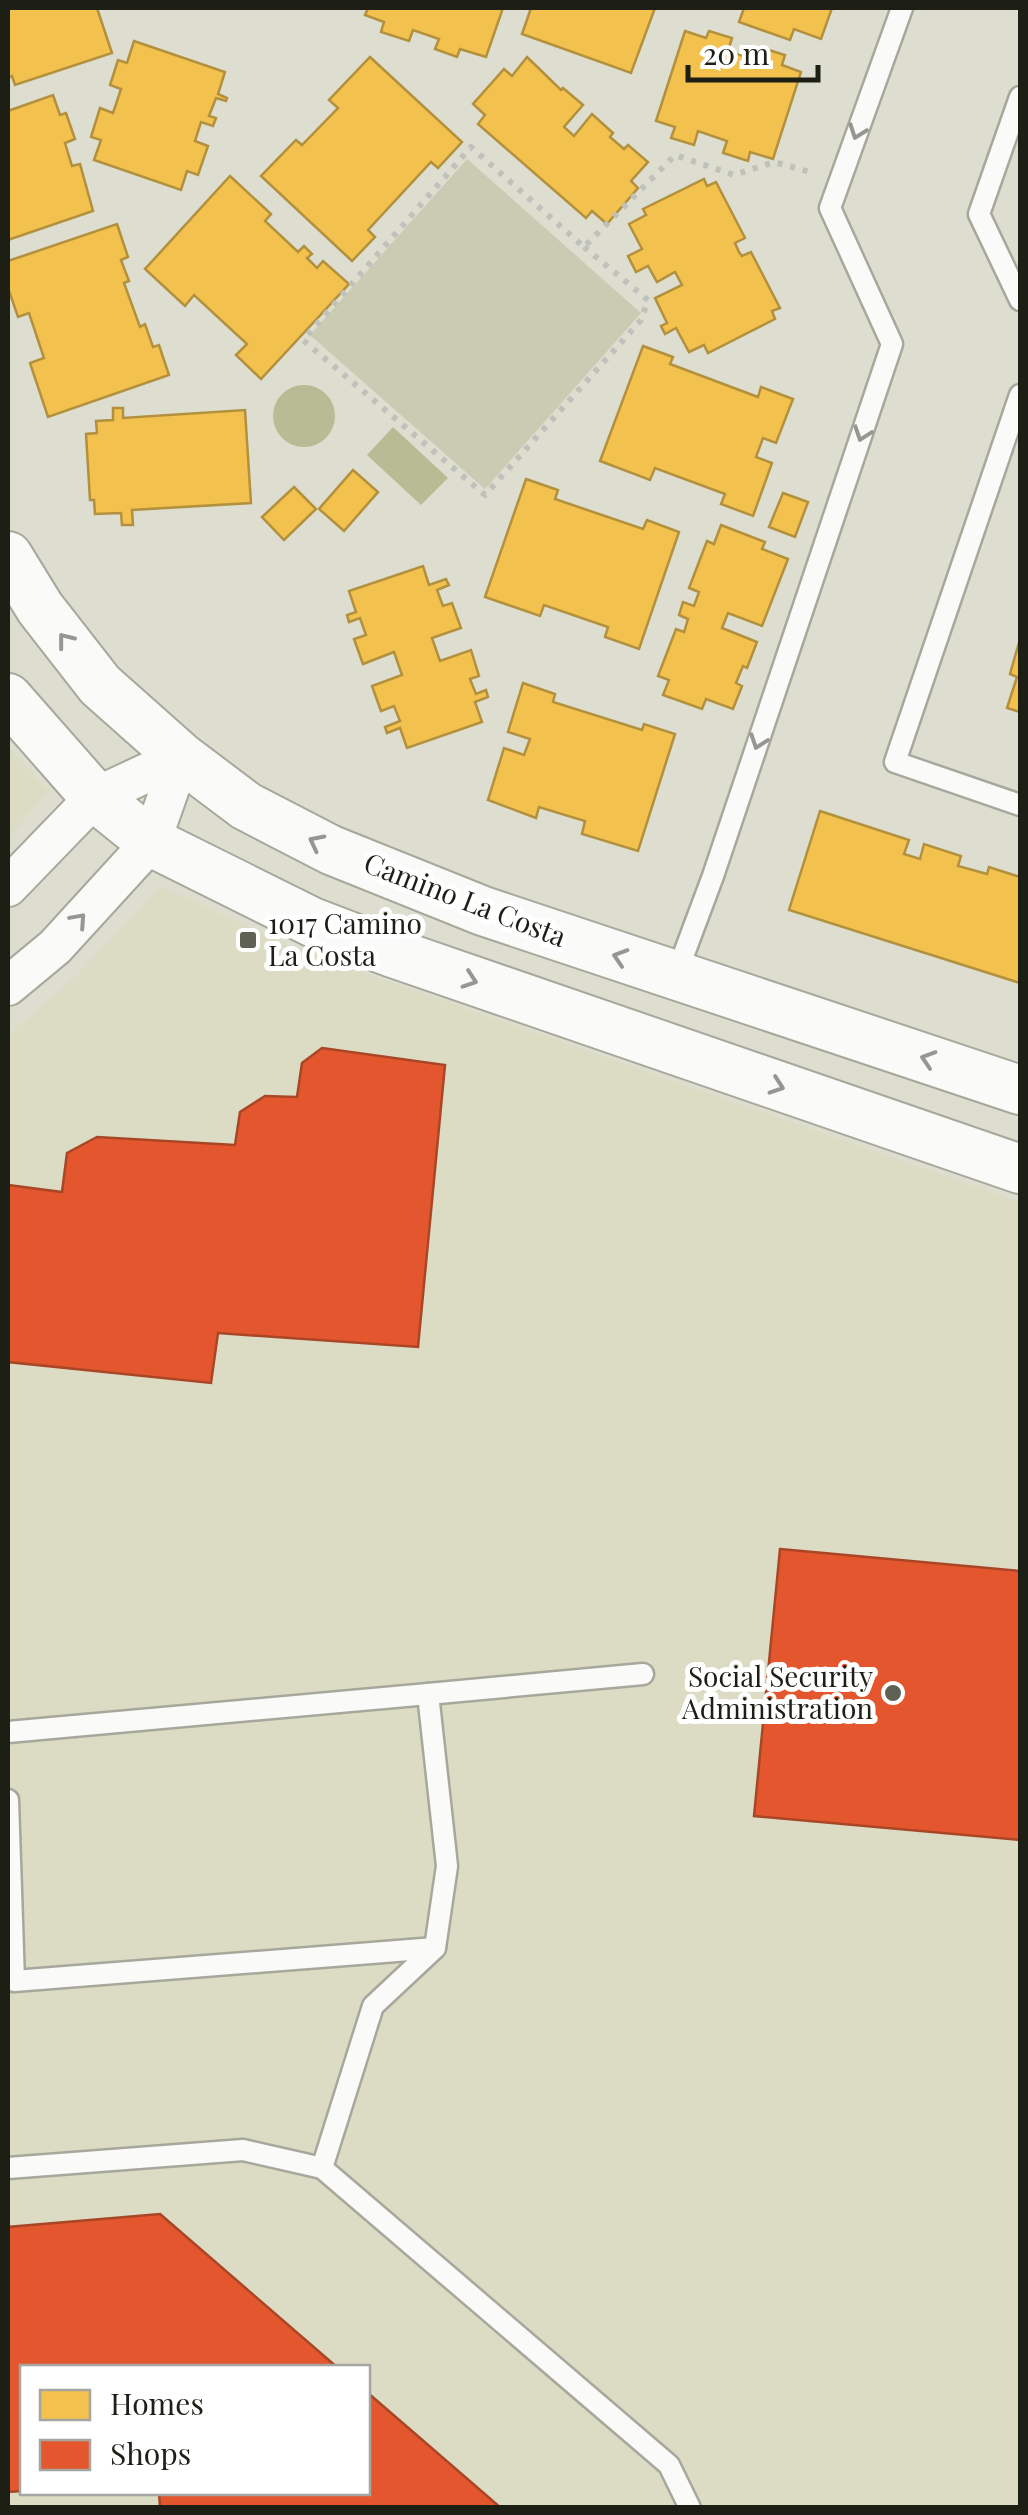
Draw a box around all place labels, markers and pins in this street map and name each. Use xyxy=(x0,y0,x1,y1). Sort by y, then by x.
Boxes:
place label: 1017 Camino La Costa xyxy=(268,904,422,973)
marker: 1017 Camino La Costa xyxy=(237,929,259,951)
place label: Social Security Administration xyxy=(681,1657,873,1726)
marker: Social Security Administration xyxy=(882,1682,904,1704)

